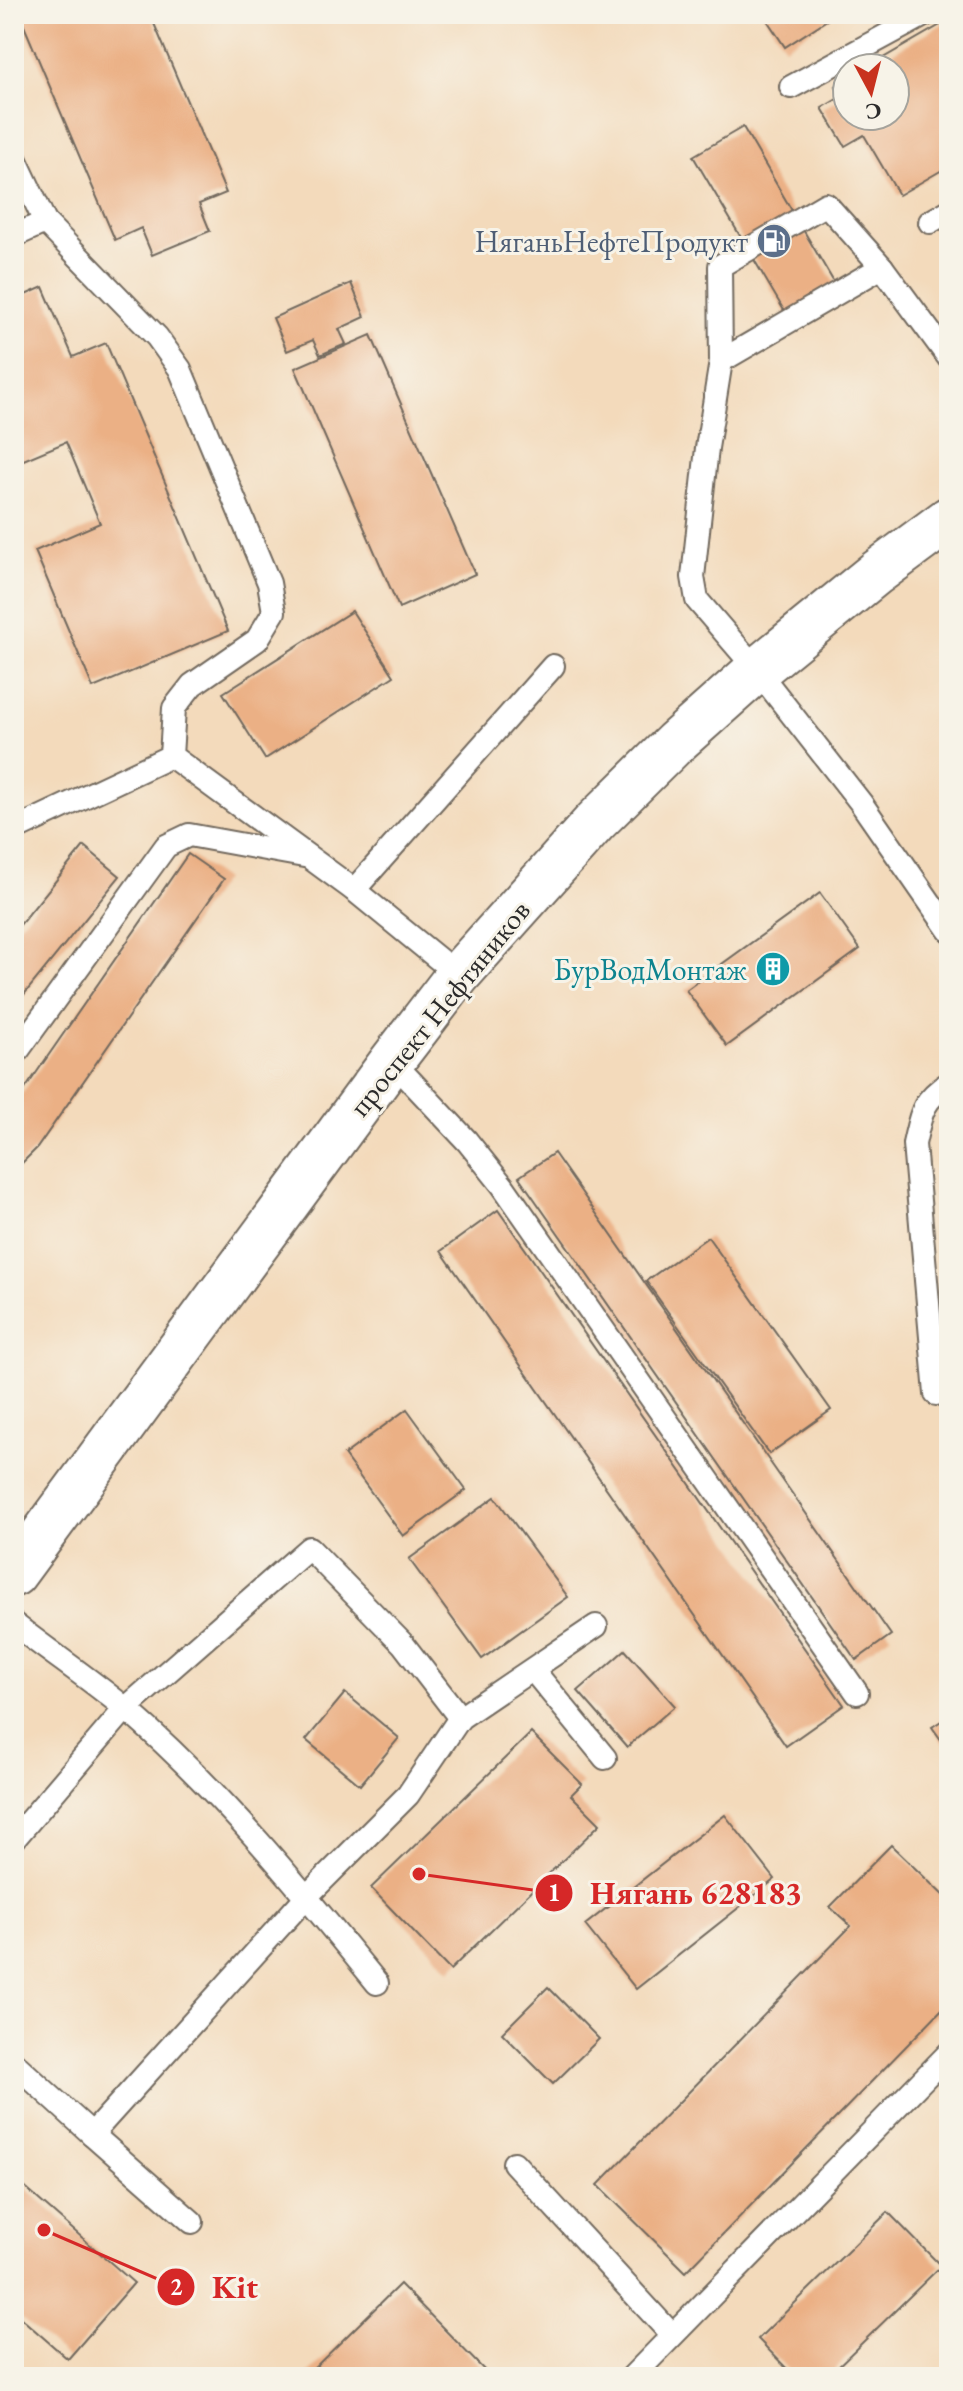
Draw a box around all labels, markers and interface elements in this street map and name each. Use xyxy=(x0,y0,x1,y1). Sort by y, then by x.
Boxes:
north arrow xyxy=(831,52,911,132)
text: С xyxy=(864,96,883,127)
place label: НяганьНефтеПродукт xyxy=(475,222,748,261)
fuel station icon: НяганьНефтеПродукт xyxy=(755,222,793,260)
street label: проспект Нефтяников xyxy=(340,892,538,1124)
place label: БурВодМонтаж xyxy=(554,950,747,989)
building icon: БурВодМонтаж xyxy=(754,950,792,988)
callout: Нягань 628183 xyxy=(534,1865,818,1921)
text: Нягань 628183 xyxy=(590,1872,802,1914)
text: 1 xyxy=(548,1877,560,1908)
callout: Kit xyxy=(156,2259,274,2315)
text: Kit xyxy=(212,2266,258,2308)
text: 2 xyxy=(170,2271,183,2302)

